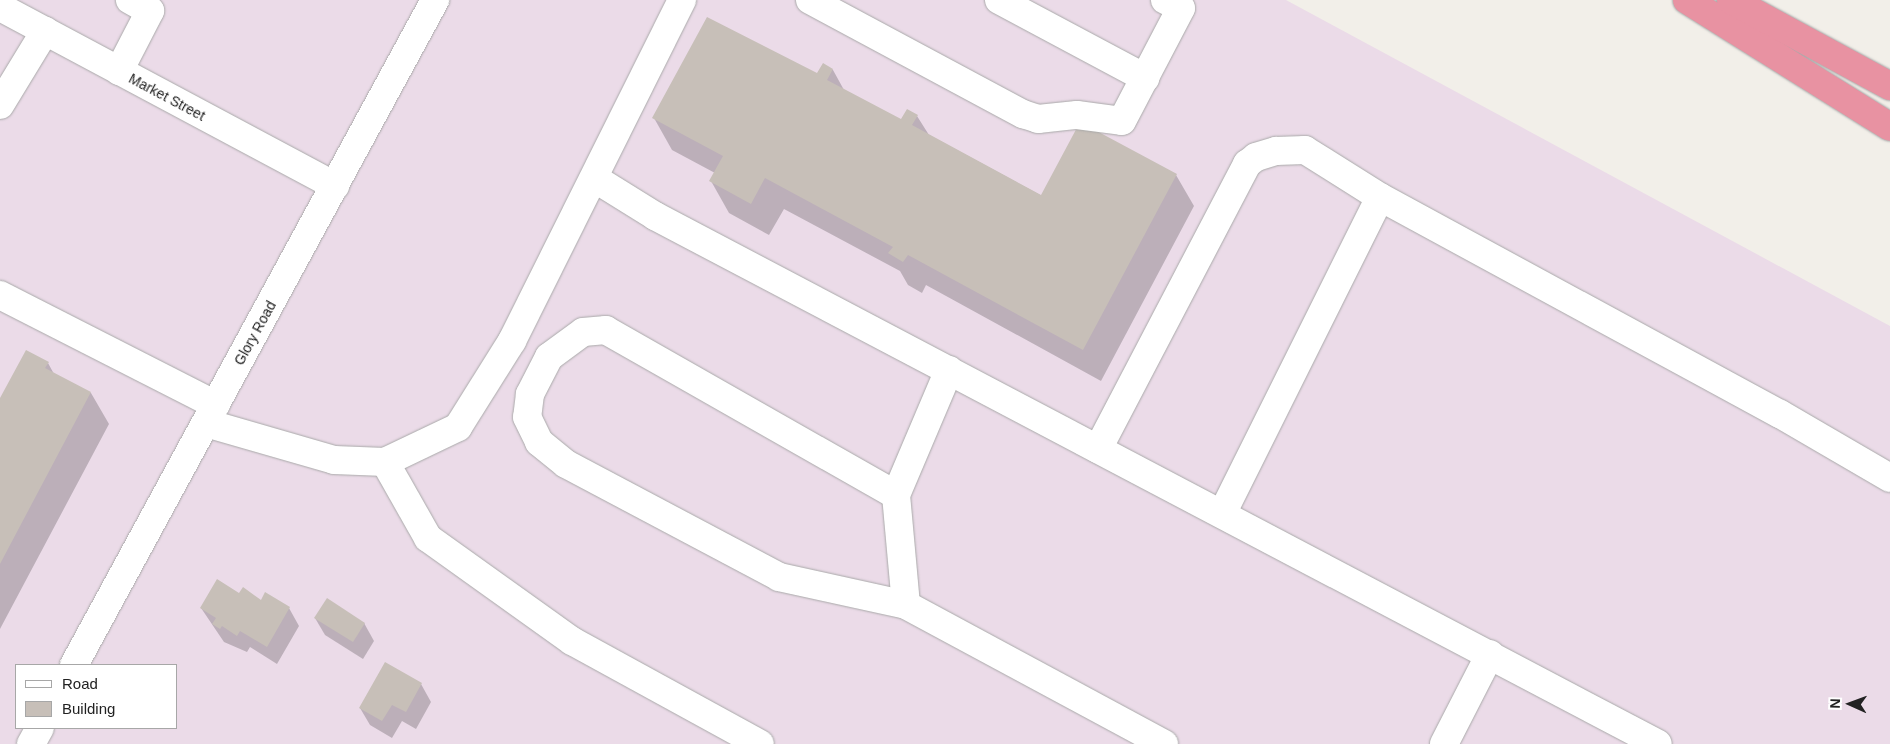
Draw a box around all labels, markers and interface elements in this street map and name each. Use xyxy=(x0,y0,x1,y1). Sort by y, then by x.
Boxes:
street label: Market Street xyxy=(126,70,208,124)
street label: Glory Road xyxy=(230,298,280,368)
legend xyxy=(15,664,178,729)
text: Road xyxy=(62,675,98,692)
north arrow xyxy=(1825,679,1875,729)
text: N xyxy=(1827,698,1843,709)
text: Building xyxy=(62,700,115,717)

